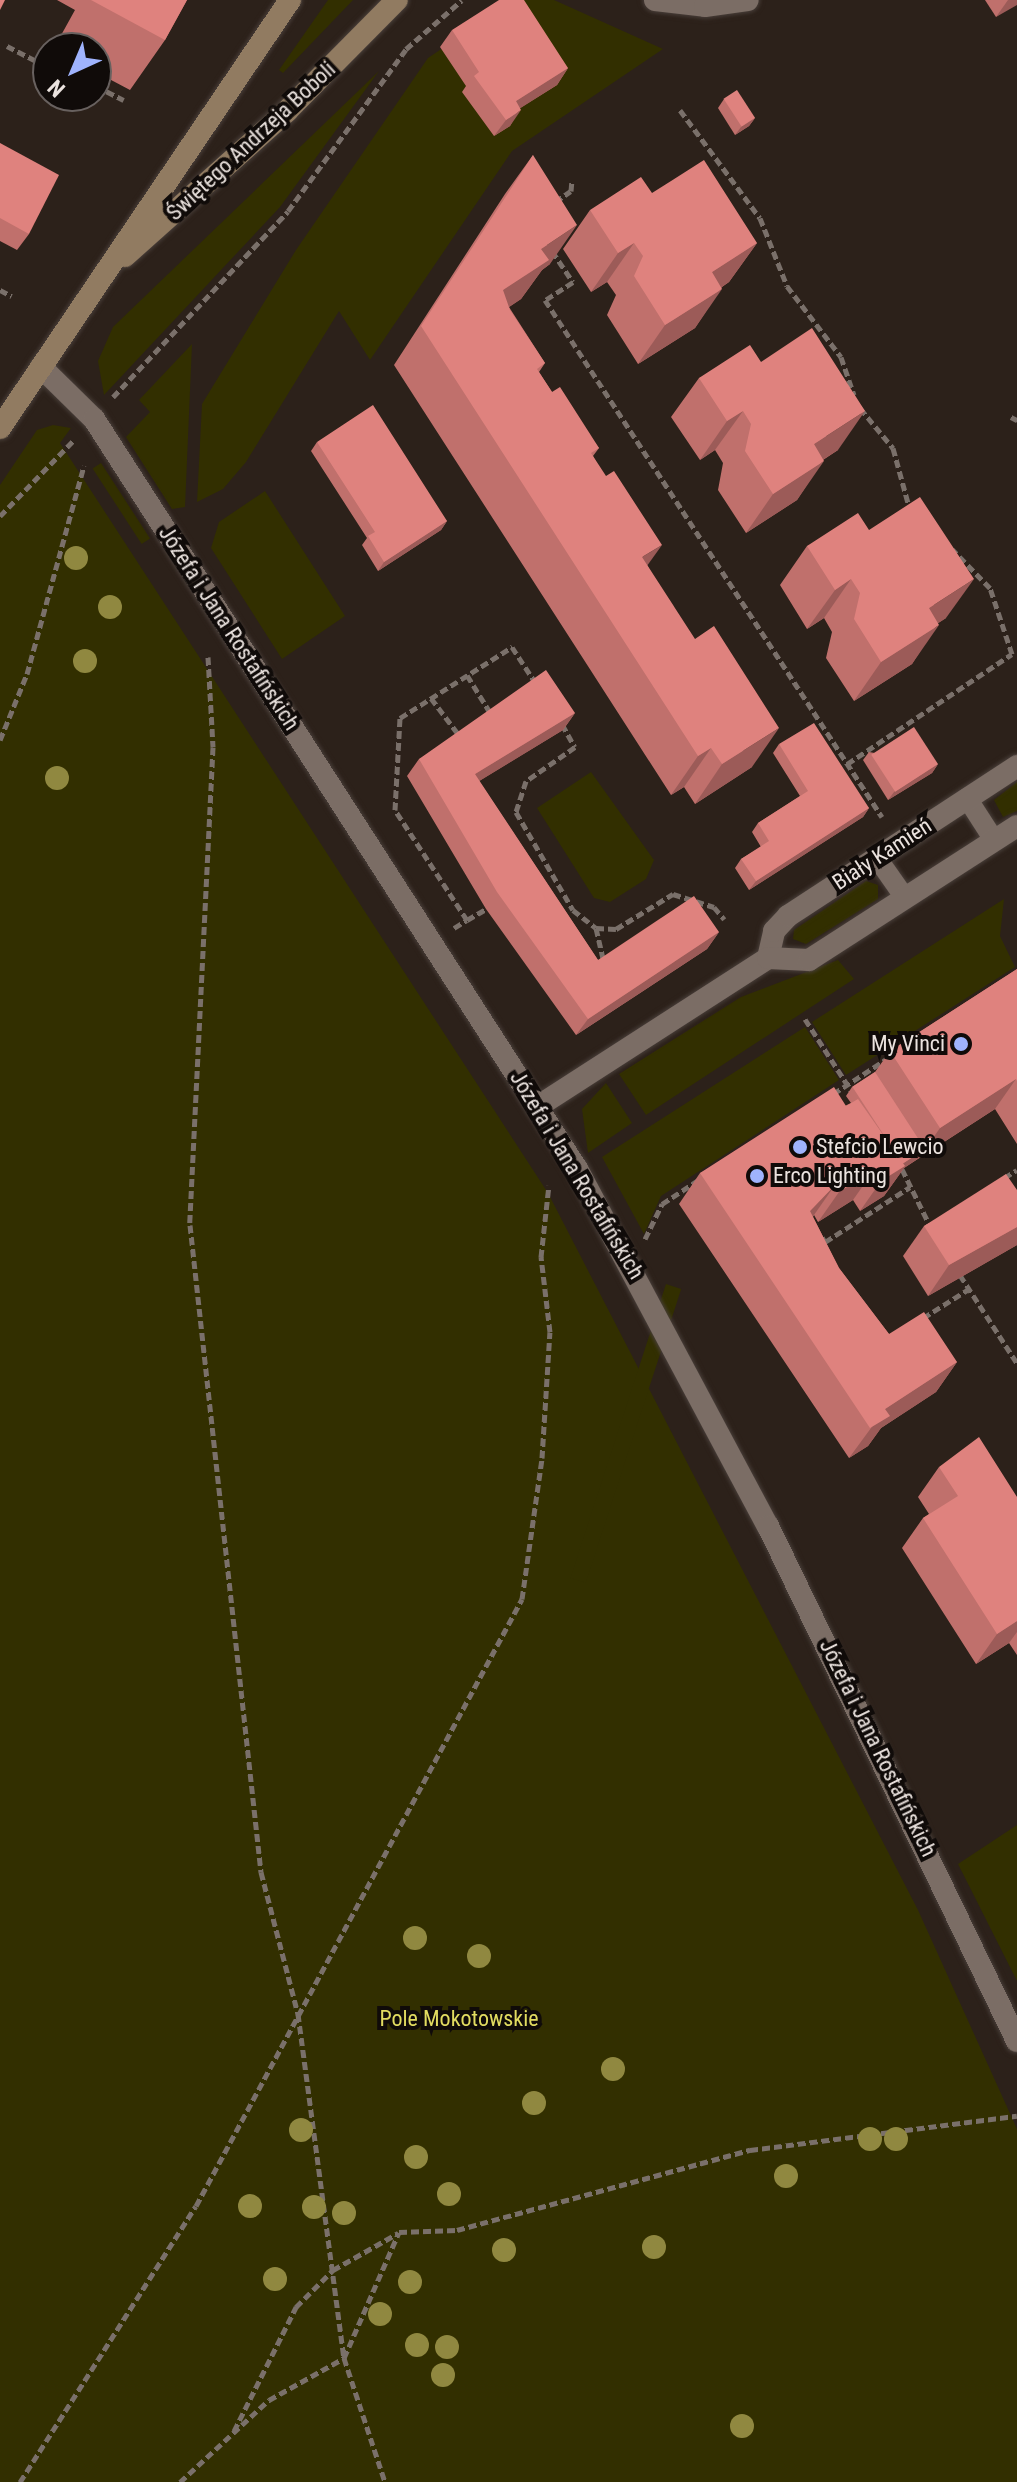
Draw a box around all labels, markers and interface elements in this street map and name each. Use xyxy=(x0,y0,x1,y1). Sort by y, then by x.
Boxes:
north arrow xyxy=(32,32,112,112)
street label: Świętego Andrzeja Boboli xyxy=(161,56,341,226)
text: N xyxy=(43,75,70,102)
street label: Józefa i Jana Rostafińskich xyxy=(153,521,305,735)
street label: Biały Kamień xyxy=(828,812,936,896)
place label: My Vinci xyxy=(871,1031,945,1057)
marker: My Vinci xyxy=(952,1035,970,1053)
street label: Józefa i Jana Rostafińskich xyxy=(504,1066,650,1284)
place label: Stefcio Lewcio xyxy=(816,1134,944,1160)
marker: Stefcio Lewcio xyxy=(791,1138,809,1156)
place label: Erco Lighting xyxy=(773,1163,887,1189)
marker: Erco Lighting xyxy=(748,1167,766,1185)
street label: Józefa i Jana Rostafińskich xyxy=(814,1635,942,1861)
park label: Pole Mokotowskie xyxy=(379,2006,539,2032)

